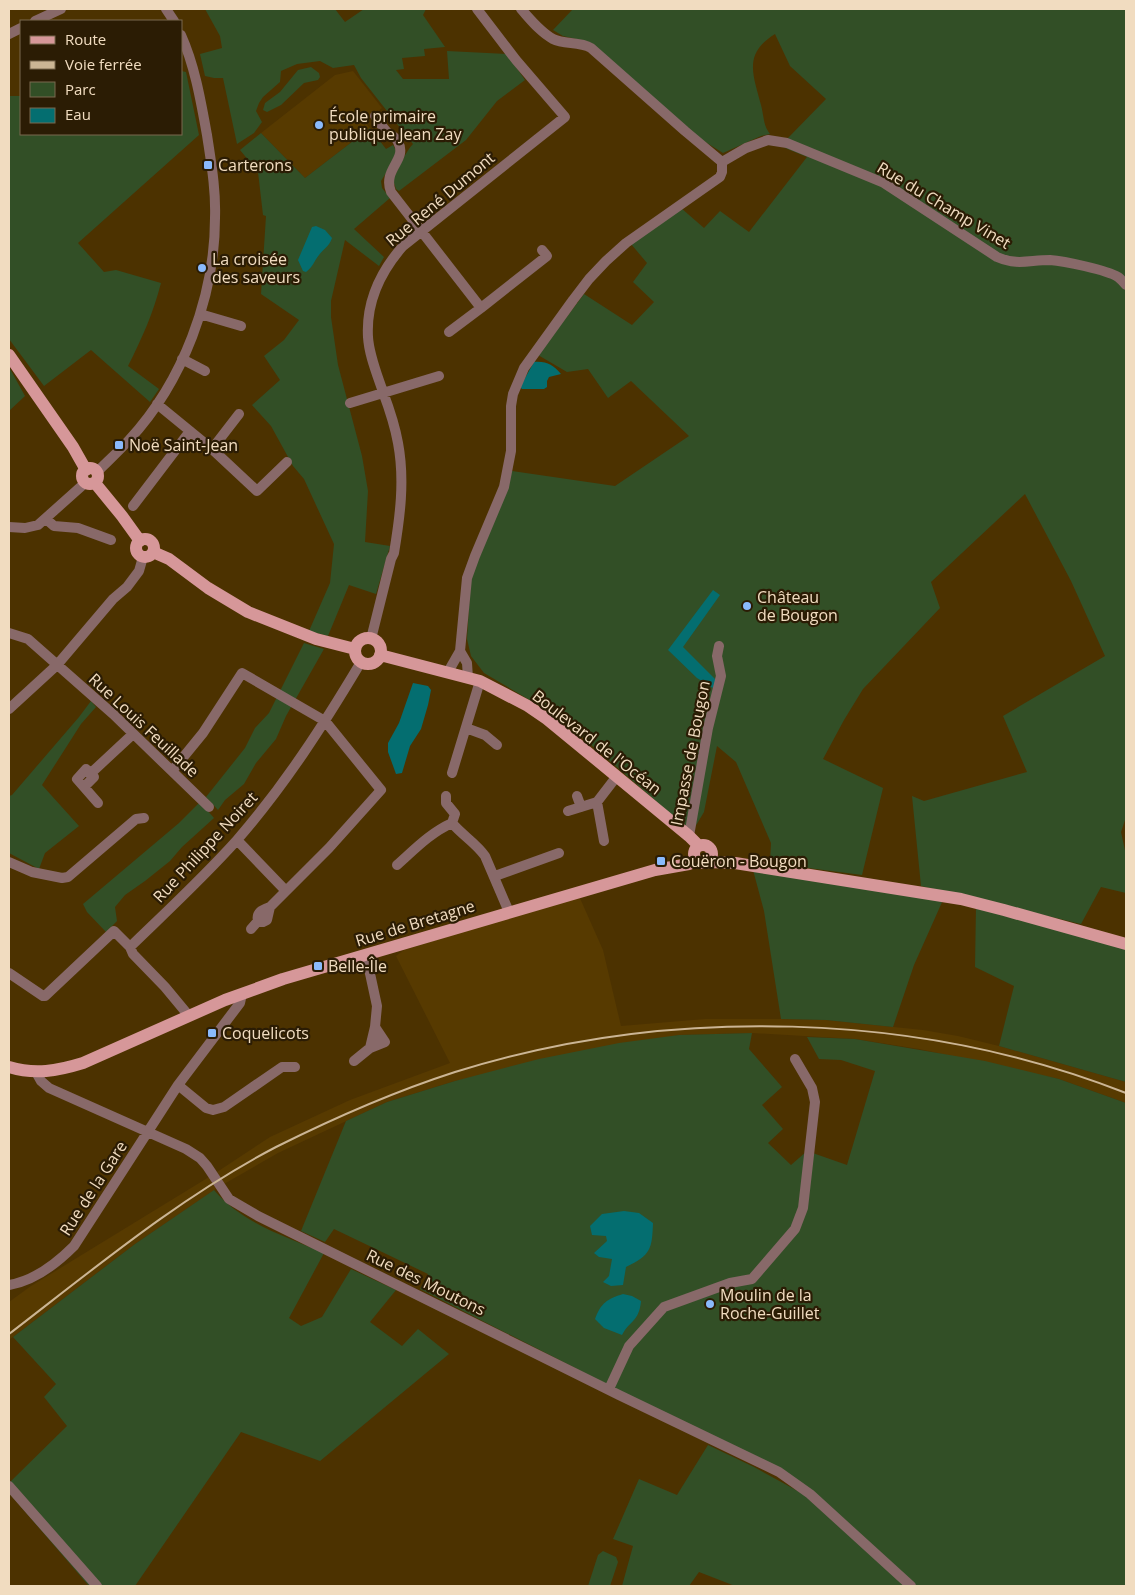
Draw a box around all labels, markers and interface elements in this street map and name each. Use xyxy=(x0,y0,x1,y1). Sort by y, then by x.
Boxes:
legend xyxy=(20,20,182,135)
text: Route xyxy=(65,29,106,49)
text: Voie ferrée xyxy=(65,54,142,74)
text: Parc xyxy=(65,79,96,99)
text: Eau xyxy=(65,104,91,124)
place label: École primaire publique Jean Zay xyxy=(329,105,462,145)
marker: École primaire publique Jean Zay xyxy=(313,119,325,131)
street label: Rue René Dumont xyxy=(381,147,499,251)
place label: Carterons xyxy=(218,154,292,176)
street label: Rue du Champ Vinet xyxy=(873,156,1015,254)
marker: Carterons xyxy=(202,159,214,171)
place label: La croisée des saveurs xyxy=(212,248,300,288)
marker: La croisée des saveurs xyxy=(196,262,208,274)
place label: Noë Saint-Jean xyxy=(129,434,238,456)
marker: Noë Saint-Jean xyxy=(113,439,125,451)
place label: Château de Bougon xyxy=(757,586,838,626)
marker: Château de Bougon xyxy=(741,600,753,612)
street label: Rue Louis Feuillade xyxy=(84,668,204,782)
street label: Impasse de Bougon xyxy=(665,679,715,827)
street label: Boulevard de l'Océan xyxy=(528,685,666,799)
street label: Rue Philippe Noiret xyxy=(148,787,262,907)
place label: Couëron - Bougon xyxy=(671,850,807,872)
marker: Couëron - Bougon xyxy=(655,855,667,867)
street label: Rue de Bretagne xyxy=(353,894,477,952)
place label: Belle-Île xyxy=(328,955,387,977)
marker: Belle-Île xyxy=(312,960,324,972)
place label: Coquelicots xyxy=(222,1022,309,1044)
marker: Coquelicots xyxy=(206,1027,218,1039)
street label: Rue de la Gare xyxy=(54,1136,132,1240)
street label: Rue des Moutons xyxy=(363,1244,489,1320)
place label: Moulin de la Roche-Guillet xyxy=(720,1284,820,1324)
marker: Moulin de la Roche-Guillet xyxy=(704,1298,716,1310)

